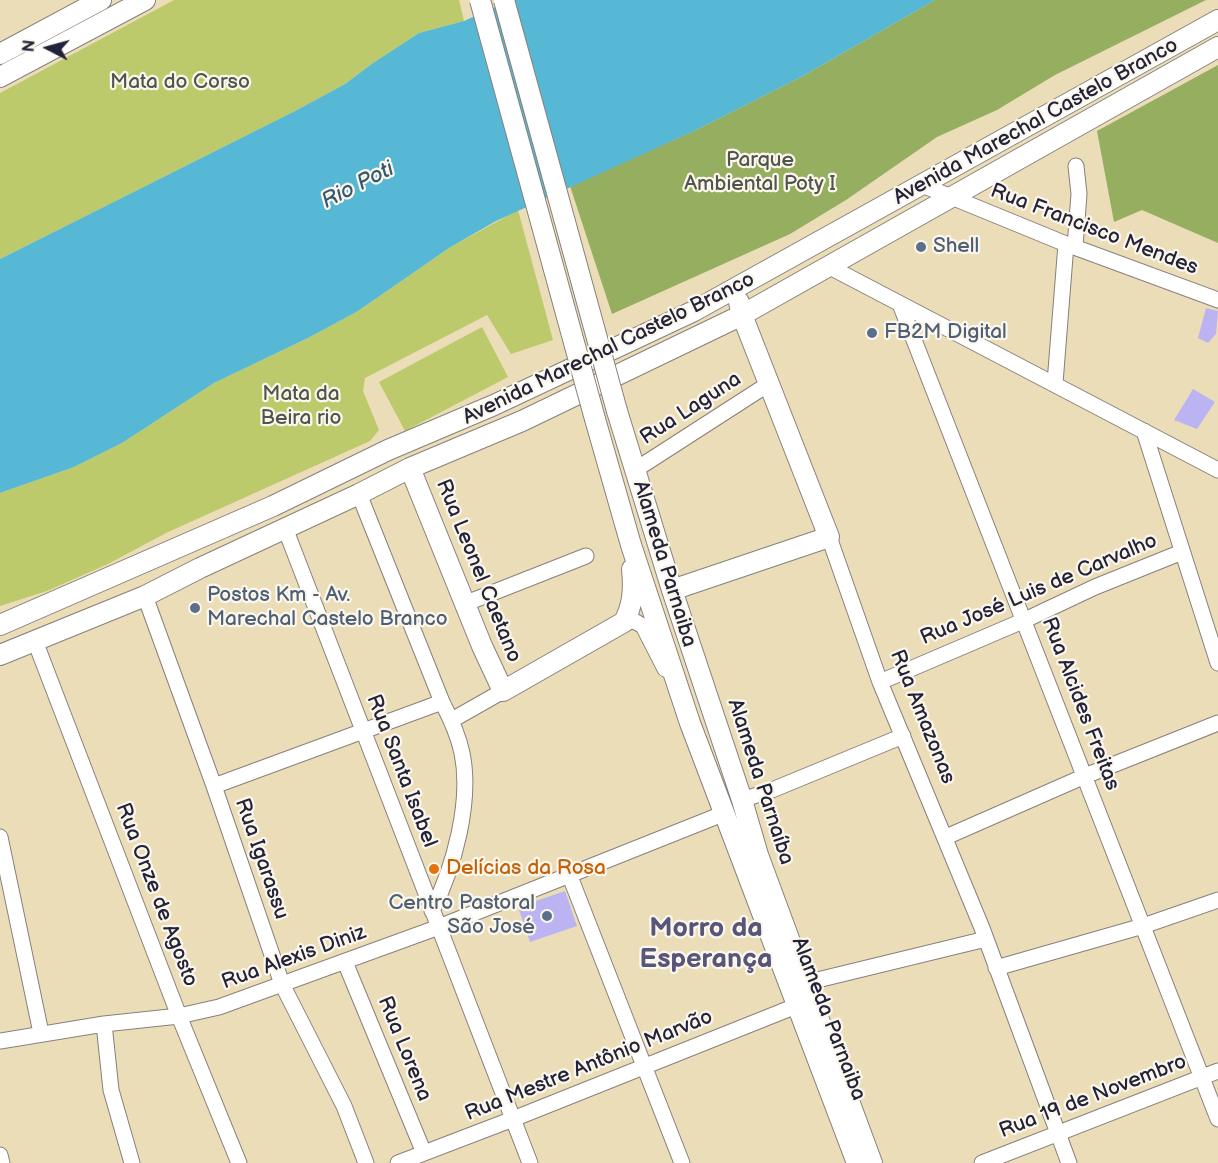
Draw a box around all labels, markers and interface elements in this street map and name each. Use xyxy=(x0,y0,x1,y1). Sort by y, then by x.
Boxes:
north arrow xyxy=(18,18,78,78)
street label: Avenida Marechal Castelo Branco xyxy=(889,33,1183,211)
text: N xyxy=(20,39,40,53)
park label: Mata do Corso xyxy=(110,70,250,96)
park label: Parque Ambiental Poty I xyxy=(684,148,836,198)
water label: Rio Poti xyxy=(318,157,398,215)
street label: Rua Francisco Mendes xyxy=(987,179,1201,281)
place label: Shell xyxy=(933,234,979,260)
marker: Shell xyxy=(914,240,928,254)
street label: Avenida Marechal Castelo Branco xyxy=(459,267,759,431)
place label: FB2M Digital xyxy=(884,320,1007,346)
marker: FB2M Digital xyxy=(865,326,879,340)
street label: Rua Laguna xyxy=(636,367,746,451)
park label: Mata da Beira rio xyxy=(261,382,341,432)
street label: Rua Leonel Caetano xyxy=(430,476,526,666)
street label: Alameda Parnaiba xyxy=(627,478,701,650)
street label: Rua José Luis de Carvalho xyxy=(917,529,1161,651)
place label: Postos Km - Av. Marechal Castelo Branco xyxy=(207,583,448,633)
marker: Postos Km - Av. Marechal Castelo Branco xyxy=(188,601,202,615)
street label: Rua Alcides Freitas xyxy=(1035,614,1125,794)
street label: Rua Amazonas xyxy=(884,646,960,788)
street label: Rua Santa Isabel xyxy=(360,691,442,851)
street label: Alameda Parnaíba xyxy=(721,696,799,868)
street label: Rua Igarassu xyxy=(229,795,293,923)
street label: Rua Onze de Agosto xyxy=(109,800,203,990)
place label: Delícias da Rosa xyxy=(446,856,606,882)
marker: Delícias da Rosa xyxy=(427,862,441,876)
place label: Centro Pastoral São José xyxy=(388,891,535,941)
marker: Centro Pastoral São José xyxy=(540,909,554,923)
district label: Morro da Esperança xyxy=(640,913,772,976)
street label: Rua Alexis Diniz xyxy=(218,920,370,996)
street label: Alameda Parnaiba xyxy=(785,934,871,1104)
street label: Rua Lorena xyxy=(372,993,436,1105)
street label: Rua Mestre Antônio Marvão xyxy=(461,1005,717,1127)
street label: Rua 19 de Novembro xyxy=(996,1050,1190,1144)

